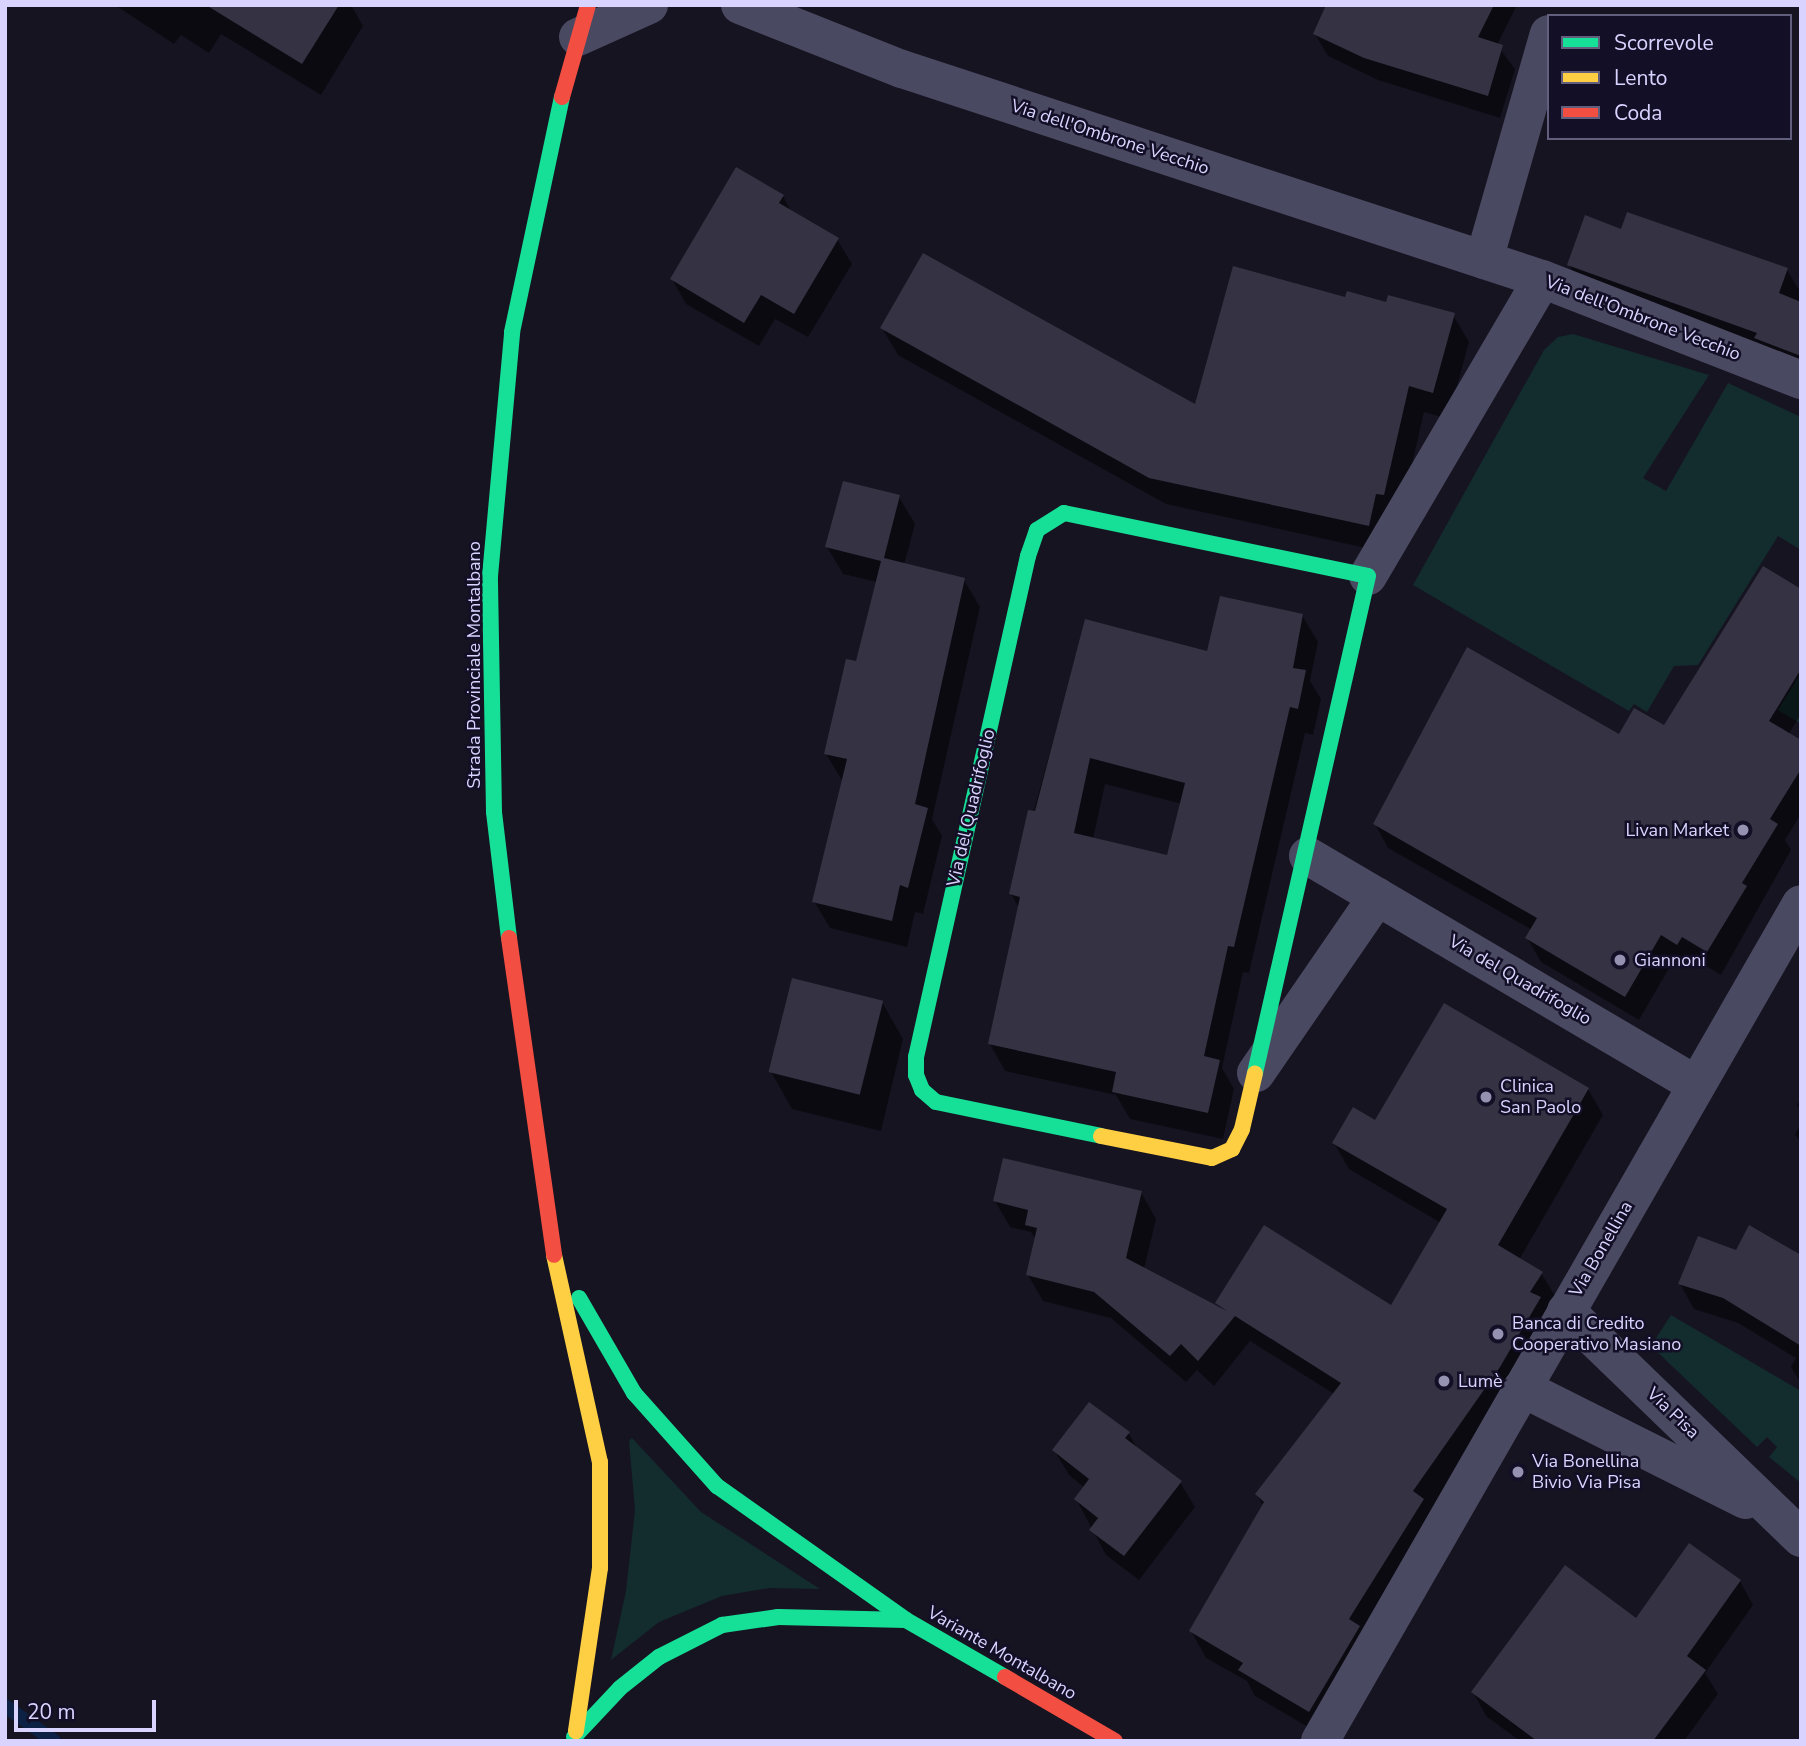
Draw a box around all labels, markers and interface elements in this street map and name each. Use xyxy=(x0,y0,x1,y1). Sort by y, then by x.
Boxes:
legend xyxy=(1547,14,1792,140)
text: Scorrevole xyxy=(1614,29,1714,57)
text: Lento xyxy=(1614,64,1667,92)
street label: Via dell'Ombrone Vecchio xyxy=(1008,95,1212,179)
text: Coda xyxy=(1614,99,1662,127)
street label: Via dell'Ombrone Vecchio xyxy=(1542,271,1744,365)
street label: Strada Provinciale Montalbano xyxy=(463,541,485,789)
street label: Via del Quadrifoglio xyxy=(942,727,1000,889)
place label: Livan Market xyxy=(1626,819,1729,841)
marker: Livan Market xyxy=(1735,822,1751,838)
street label: Via del Quadrifoglio xyxy=(1445,930,1595,1030)
place label: Giannoni xyxy=(1634,949,1706,971)
marker: Giannoni xyxy=(1612,952,1628,968)
place label: Clinica San Paolo xyxy=(1500,1076,1581,1118)
marker: Clinica San Paolo xyxy=(1478,1089,1494,1105)
street label: Via Bonellina xyxy=(1565,1197,1637,1301)
place label: Banca di Credito Cooperativo Masiano xyxy=(1512,1313,1681,1356)
marker: Banca di Credito Cooperativo Masiano xyxy=(1490,1326,1506,1342)
place label: Lumè xyxy=(1458,1370,1503,1392)
marker: Lumè xyxy=(1436,1373,1452,1389)
street label: Via Pisa xyxy=(1642,1383,1704,1443)
place label: Via Bonellina Bivio Via Pisa xyxy=(1532,1451,1641,1494)
marker: Via Bonellina Bivio Via Pisa xyxy=(1510,1464,1526,1480)
street label: Variante Montalbano xyxy=(924,1601,1080,1705)
scale bar xyxy=(18,1686,159,1730)
text: 20 m xyxy=(27,1698,76,1726)

